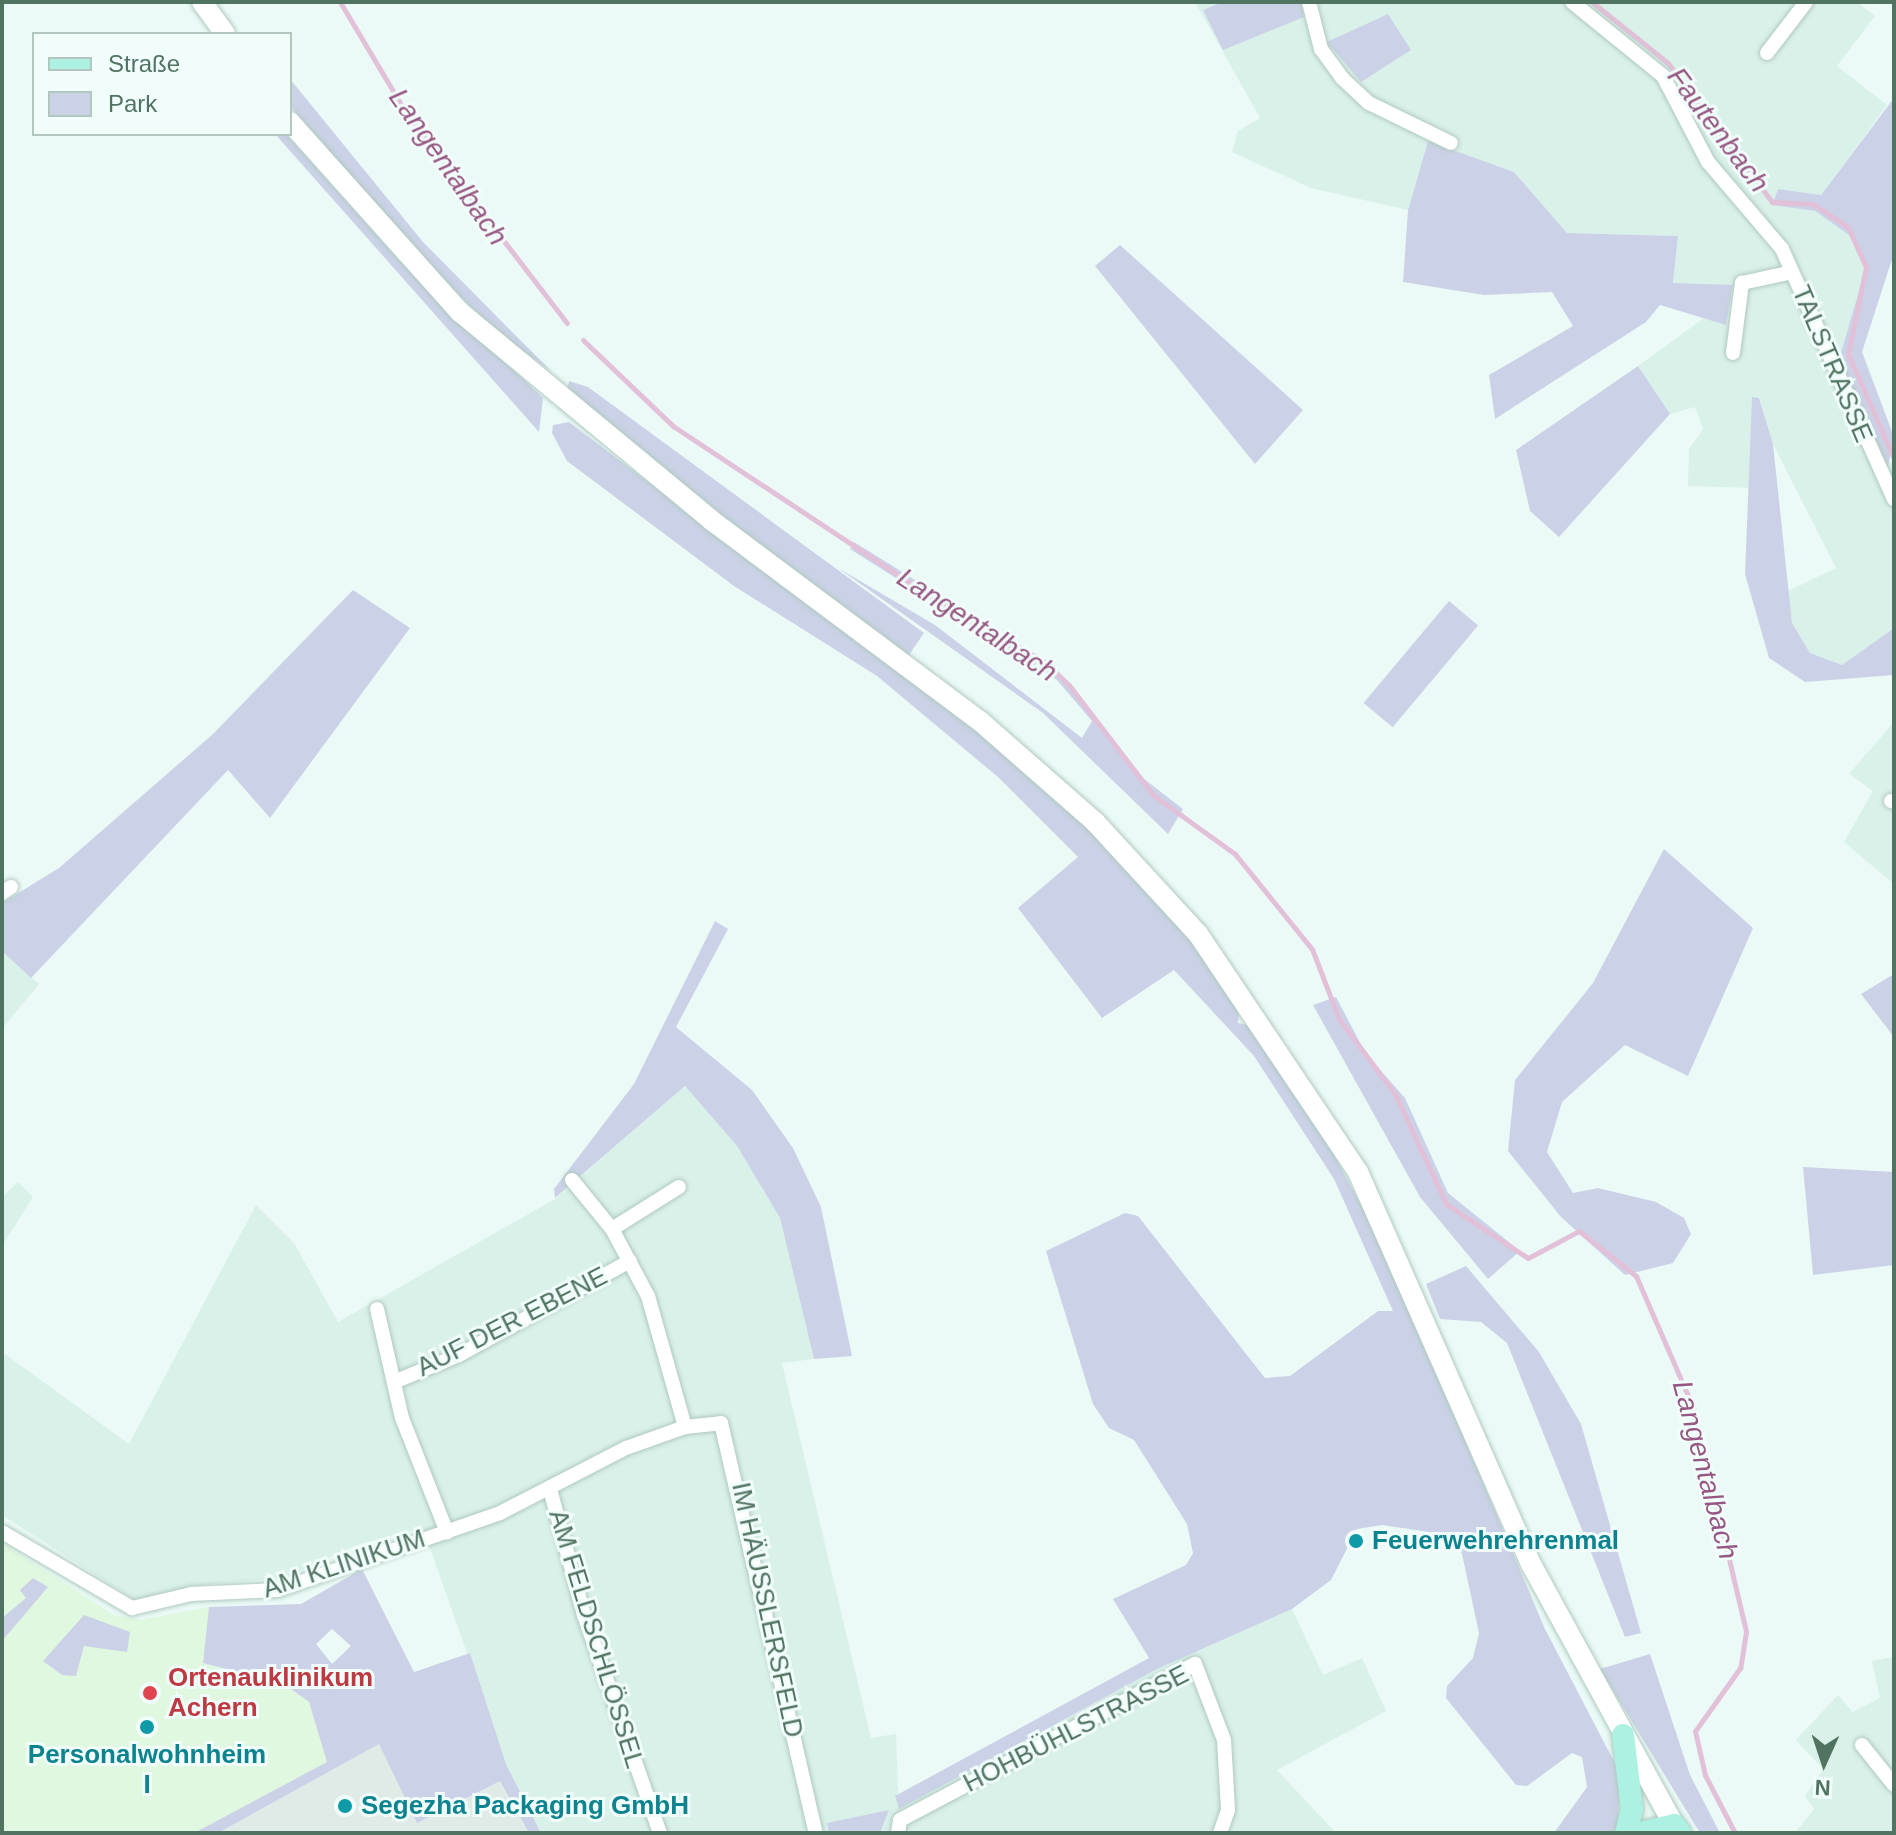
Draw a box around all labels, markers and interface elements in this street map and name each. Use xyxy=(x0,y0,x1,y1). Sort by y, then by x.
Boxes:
legend xyxy=(32,32,292,136)
text: Straße xyxy=(108,50,180,77)
water label: Fautenbach xyxy=(1660,61,1776,199)
water label: Langentalbach xyxy=(382,82,514,252)
text: Park xyxy=(108,90,157,117)
street label: TALSTRASSE xyxy=(1785,281,1879,447)
water label: Langentalbach xyxy=(891,561,1063,689)
street label: AUF DER EBENE xyxy=(412,1261,612,1383)
water label: Langentalbach xyxy=(1665,1377,1745,1563)
street label: IM HÄUSSLERSFELD xyxy=(725,1480,809,1740)
street label: AM FELDSCHLÖSSEL xyxy=(542,1506,650,1772)
street label: AM KLINIKUM xyxy=(259,1523,429,1605)
place label: Feuerwehrehrenmal xyxy=(1372,1525,1619,1557)
marker: Feuerwehrehrenmal xyxy=(1347,1532,1365,1550)
street label: HOHBÜHLSTRASSE xyxy=(958,1659,1194,1799)
place label: Ortenauklinikum Achern xyxy=(168,1662,373,1724)
marker: Ortenauklinikum Achern xyxy=(139,1682,161,1704)
marker: Personalwohnheim I xyxy=(138,1718,156,1736)
north arrow xyxy=(1784,1723,1864,1803)
place label: Personalwohnheim I xyxy=(28,1739,266,1800)
text: N xyxy=(1814,1775,1831,1800)
place label: Segezha Packaging GmbH xyxy=(361,1790,689,1822)
marker: Segezha Packaging GmbH xyxy=(336,1797,354,1815)

